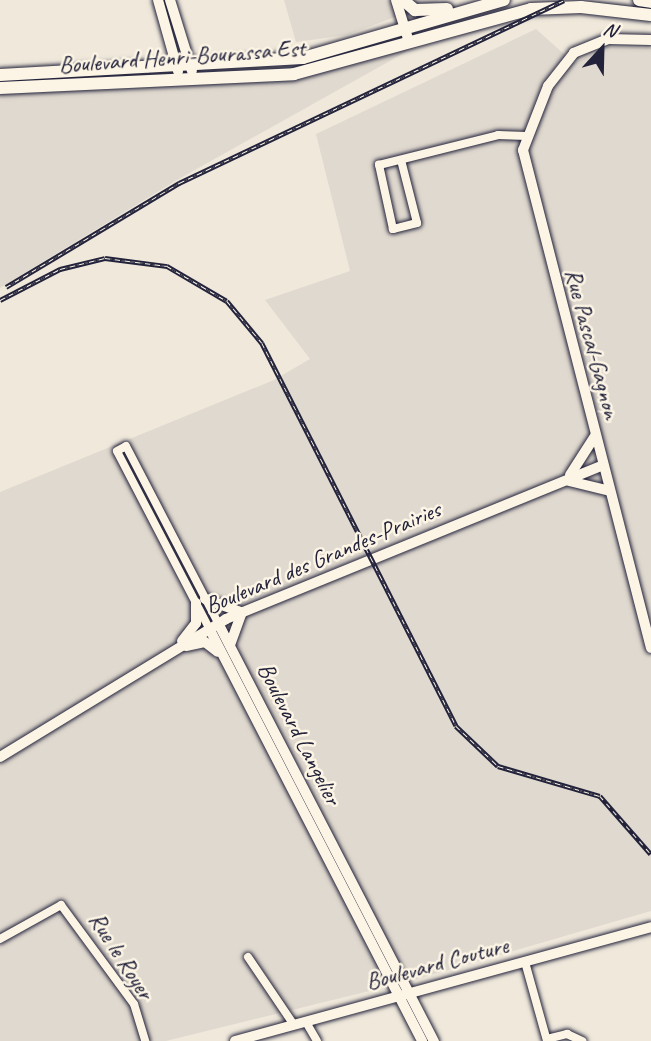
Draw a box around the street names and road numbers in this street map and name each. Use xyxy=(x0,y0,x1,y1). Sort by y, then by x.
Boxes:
street label: Boulevard Henri-Bourassa Est xyxy=(58,34,306,80)
street label: Rue Pascal-Gagnon xyxy=(558,266,626,422)
street label: Boulevard des Grandes-Prairies xyxy=(201,495,445,621)
street label: Boulevard Langelier xyxy=(251,658,347,810)
street label: Rue le Royer xyxy=(82,907,160,1005)
street label: Boulevard Couture xyxy=(363,931,511,997)

